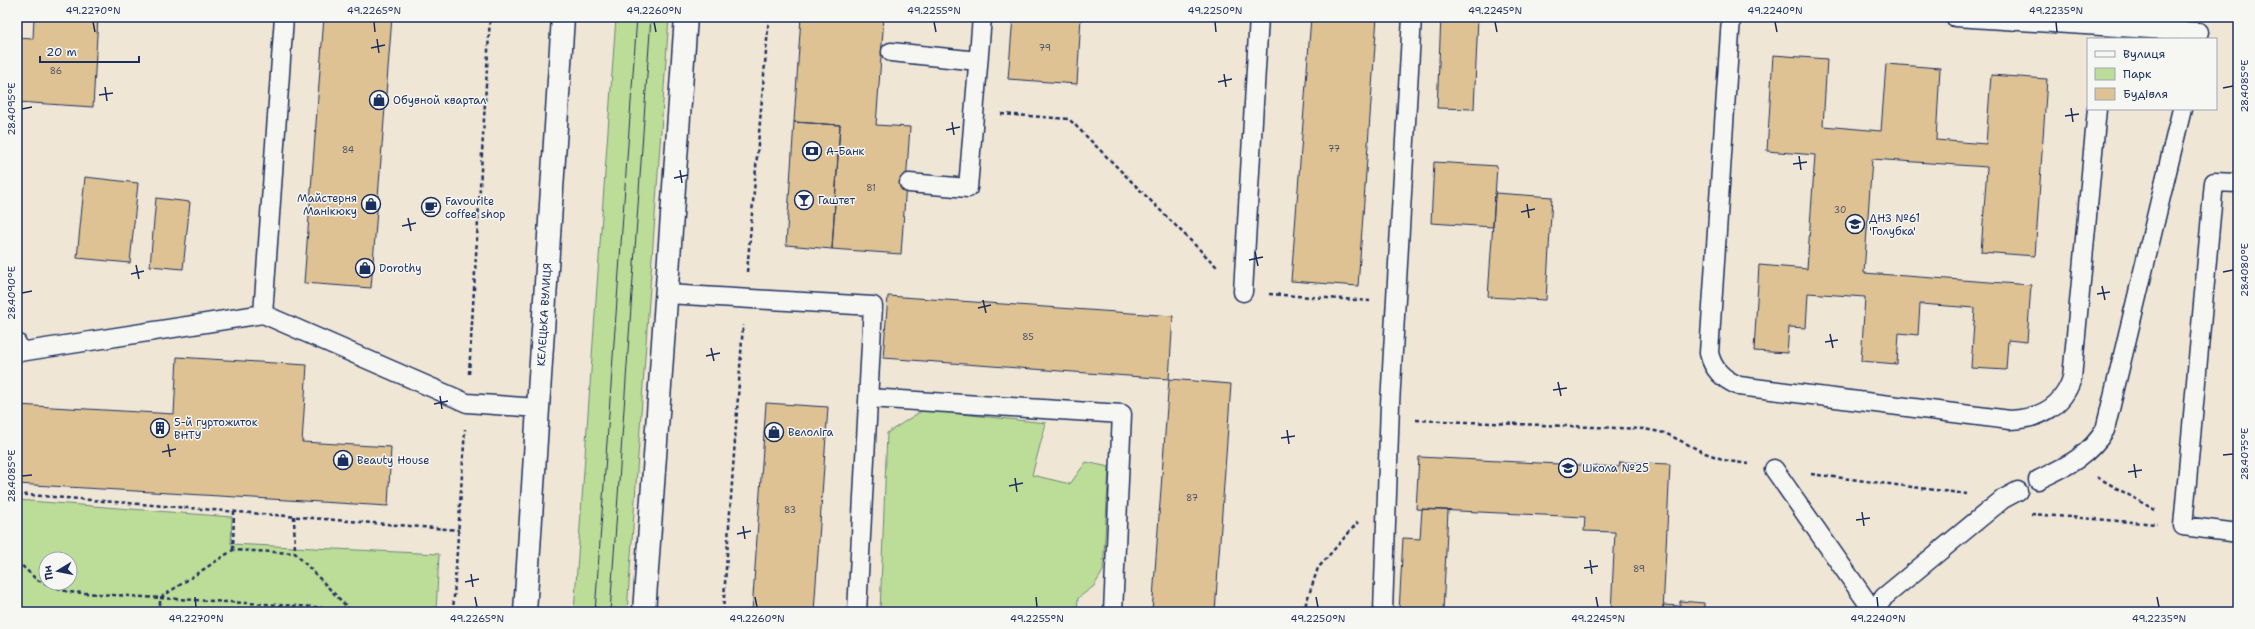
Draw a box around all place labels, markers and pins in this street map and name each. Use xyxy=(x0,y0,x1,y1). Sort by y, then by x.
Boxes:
shop icon: Обувной квартал xyxy=(368,89,390,111)
place label: Обувной квартал xyxy=(393,93,486,108)
bank icon: А-Банк xyxy=(801,140,823,162)
place label: А-Банк xyxy=(826,144,865,159)
bar icon: Гаштет xyxy=(793,189,815,211)
place label: Майстерня Манікюку xyxy=(297,191,357,219)
shop icon: Майстерня Манікюку xyxy=(360,193,382,215)
place label: Гаштет xyxy=(818,193,856,208)
place label: Favourite coffee shop xyxy=(445,194,506,222)
cafe icon: Favourite coffee shop xyxy=(420,196,442,218)
place label: ДНЗ №61 'Голубка' xyxy=(1869,211,1920,239)
school or university icon: ДНЗ №61 'Голубка' xyxy=(1844,213,1866,235)
shop icon: Dorothy xyxy=(354,257,376,279)
place label: Dorothy xyxy=(379,261,422,276)
place label: 5-й гуртожиток ВНТУ xyxy=(174,415,258,443)
building icon: 5-й гуртожиток ВНТУ xyxy=(149,417,171,439)
shop icon: Велоліга xyxy=(763,421,785,443)
place label: Велоліга xyxy=(788,425,833,440)
shop icon: Beauty House xyxy=(332,449,354,471)
place label: Beauty House xyxy=(357,453,430,468)
school or university icon: Школа №25 xyxy=(1557,457,1579,479)
place label: Школа №25 xyxy=(1582,461,1649,476)

